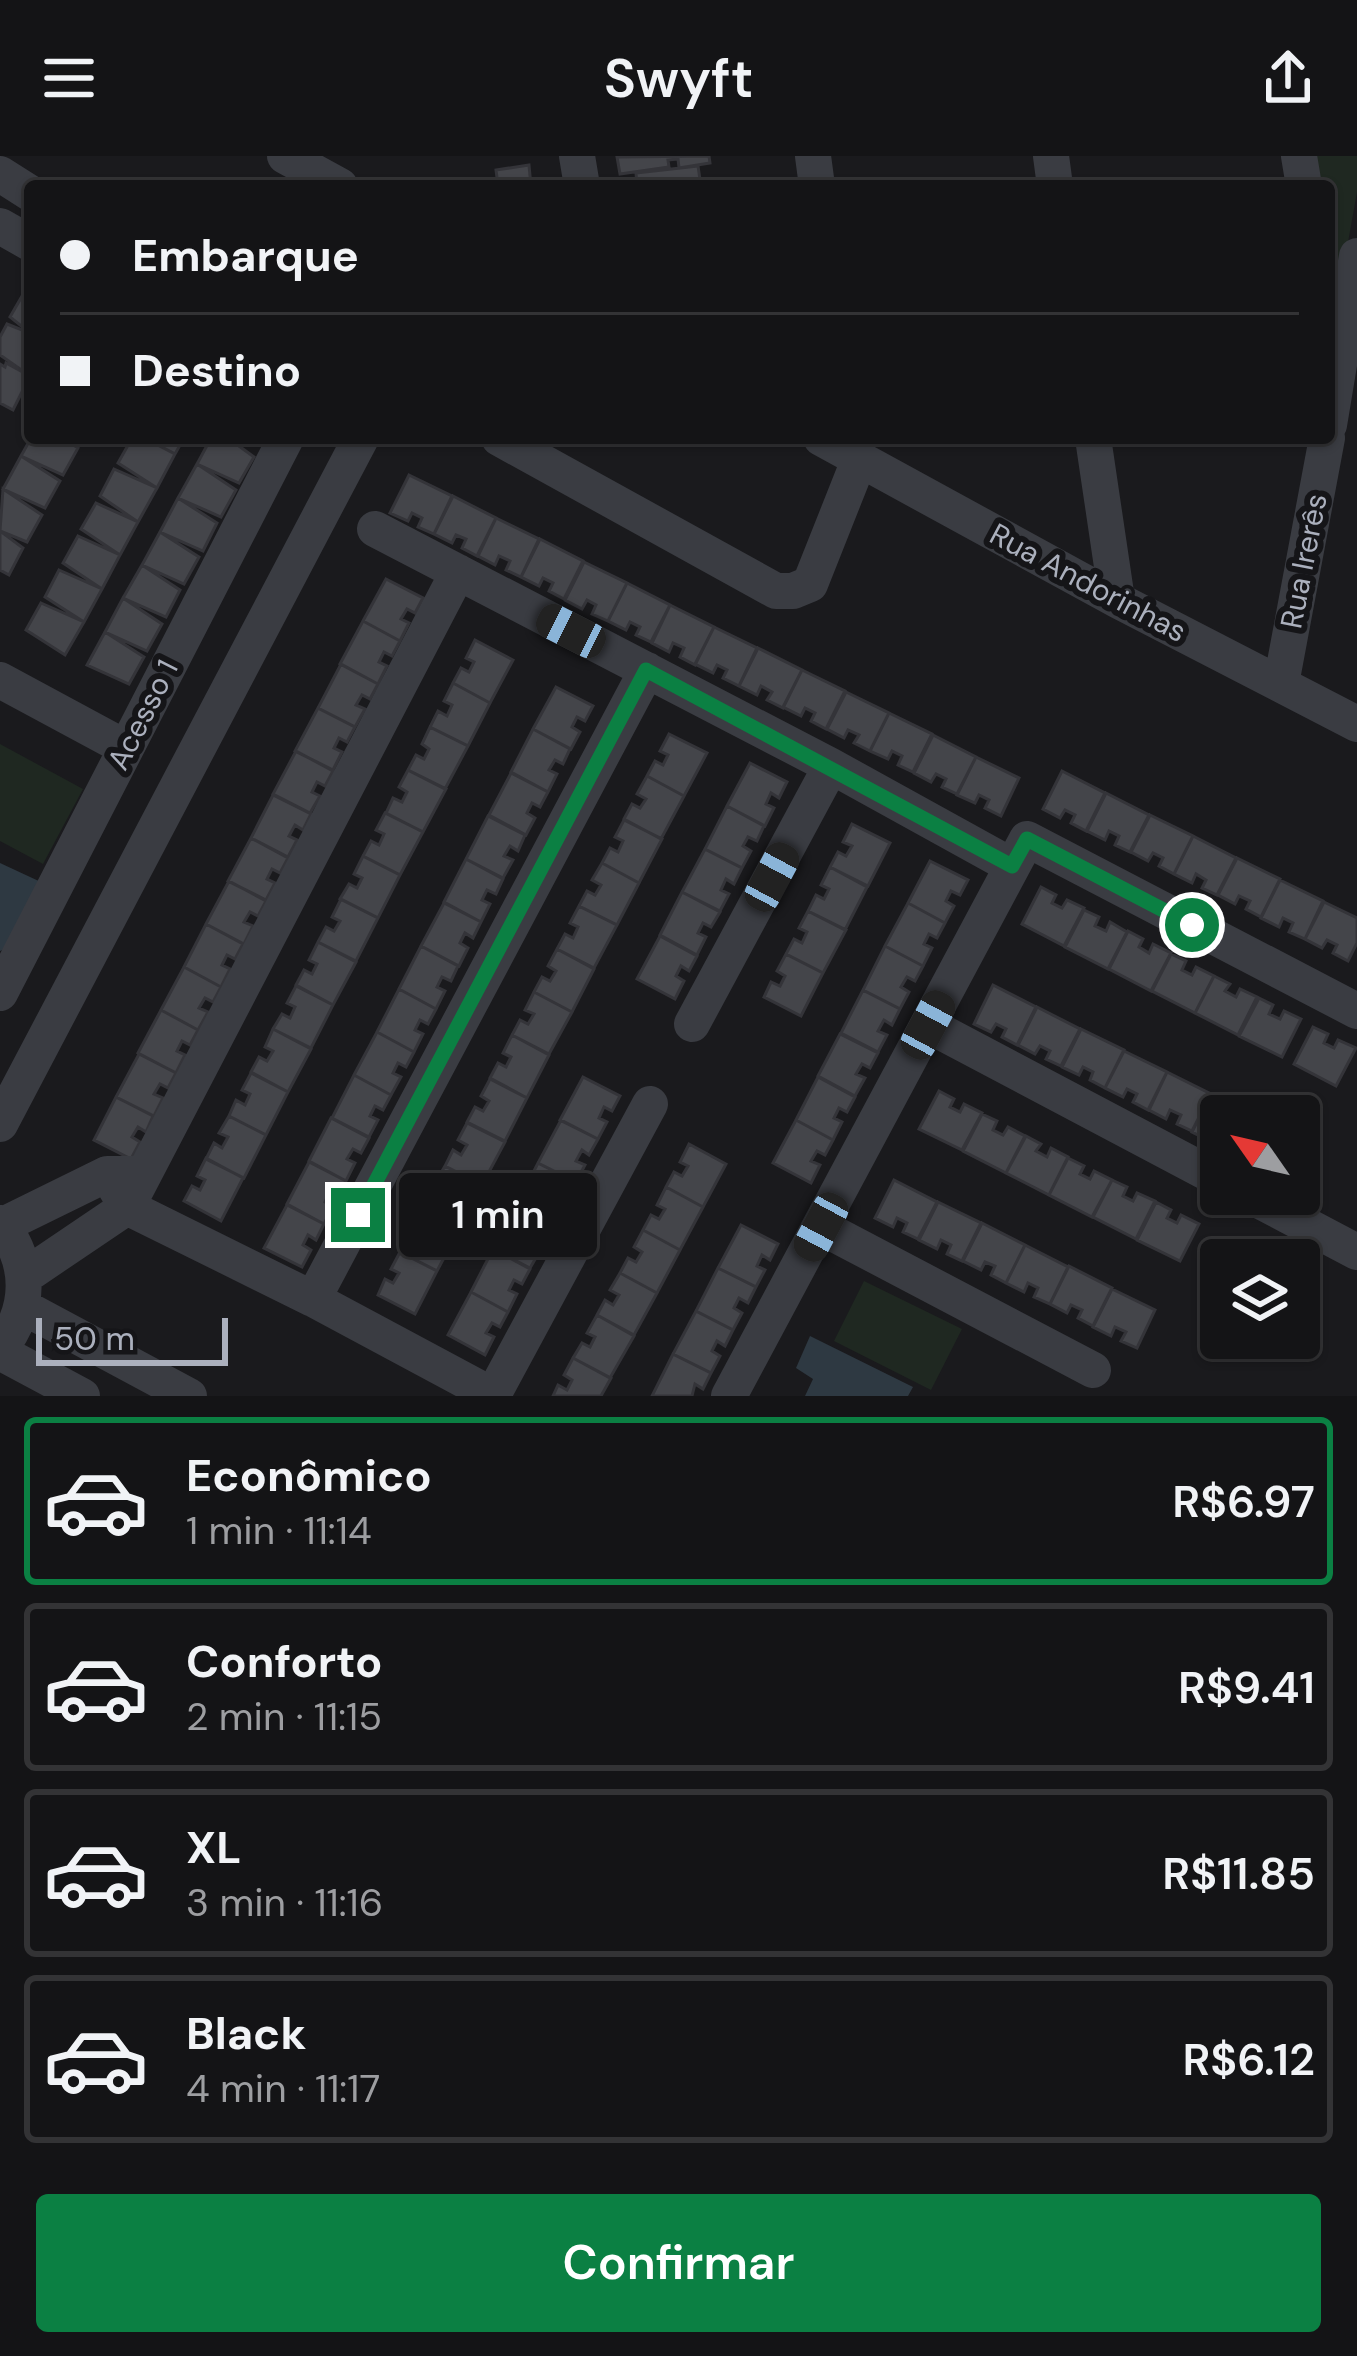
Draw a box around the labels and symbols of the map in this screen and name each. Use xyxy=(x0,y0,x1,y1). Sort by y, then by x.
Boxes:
street label: Rua Irerês xyxy=(1271,490,1336,632)
street label: Rua Andorinhas xyxy=(983,514,1193,651)
car xyxy=(531,599,611,663)
street label: Acesso 1 xyxy=(98,653,187,776)
car xyxy=(739,837,805,917)
route start xyxy=(1165,898,1219,952)
car xyxy=(895,985,961,1065)
north arrow xyxy=(1200,1095,1320,1215)
callout: 1 min xyxy=(400,1173,598,1257)
car xyxy=(788,1187,854,1267)
route end xyxy=(331,1188,385,1242)
scale bar xyxy=(36,1312,228,1365)

